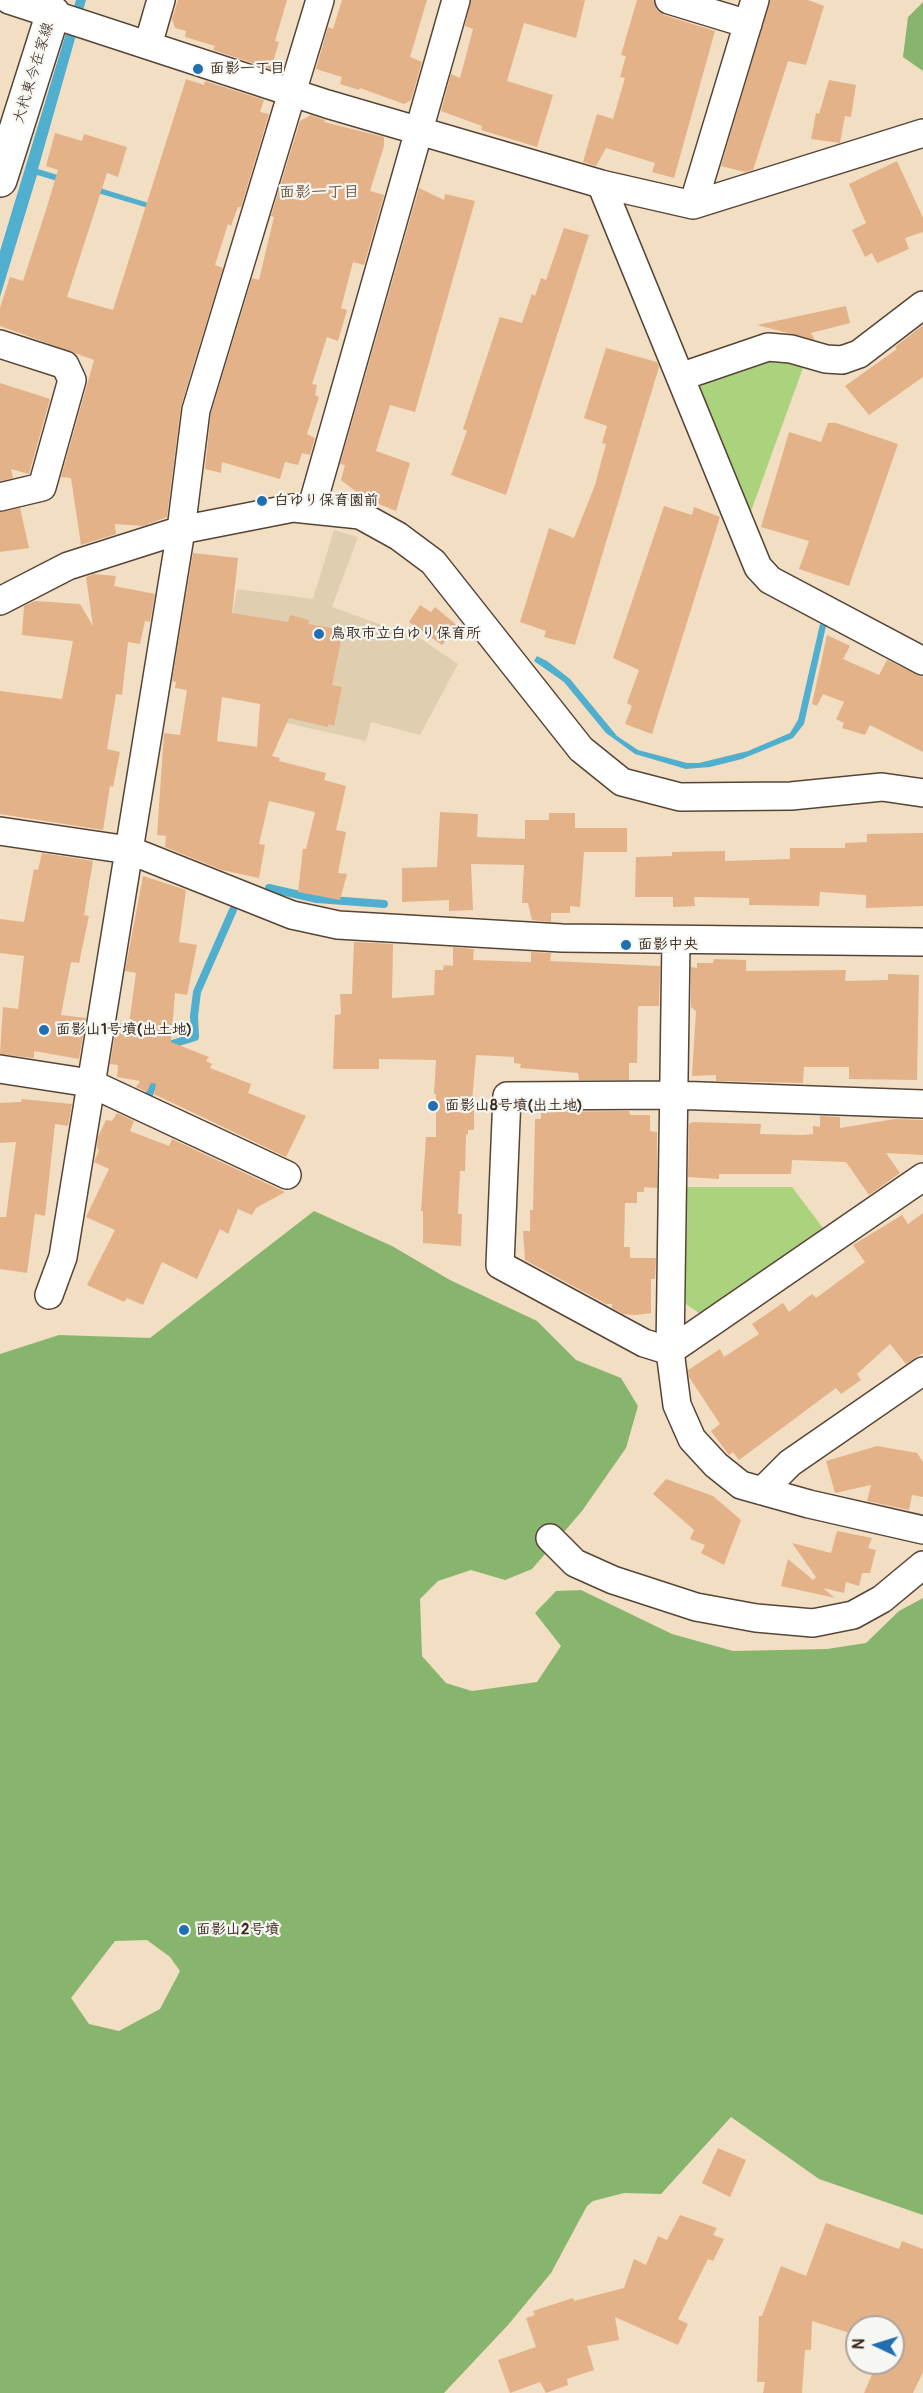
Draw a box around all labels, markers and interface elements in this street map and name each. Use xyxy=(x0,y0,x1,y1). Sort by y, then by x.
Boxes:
street label: 大杙東今在家線 xyxy=(10,20,58,126)
place label: 面影一丁目 xyxy=(210,60,285,78)
marker: 面影一丁目 xyxy=(191,62,205,76)
district label: 面影一丁目 xyxy=(279,183,359,203)
place label: 白ゆり保育園前 xyxy=(274,492,379,510)
marker: 白ゆり保育園前 xyxy=(255,494,269,508)
place label: 鳥取市立白ゆり保育所 xyxy=(331,625,481,643)
marker: 鳥取市立白ゆり保育所 xyxy=(312,627,326,641)
place label: 面影中央 xyxy=(638,936,698,954)
marker: 面影中央 xyxy=(619,938,633,952)
place label: 面影山1号墳(出土地) xyxy=(56,1021,192,1039)
marker: 面影山1号墳(出土地) xyxy=(37,1023,51,1037)
place label: 面影山8号墳(出土地) xyxy=(445,1097,583,1115)
marker: 面影山8号墳(出土地) xyxy=(426,1099,440,1113)
place label: 面影山2号墳 xyxy=(196,1921,279,1939)
marker: 面影山2号墳 xyxy=(177,1923,191,1937)
north arrow xyxy=(845,2315,905,2375)
text: N xyxy=(849,2338,869,2350)

